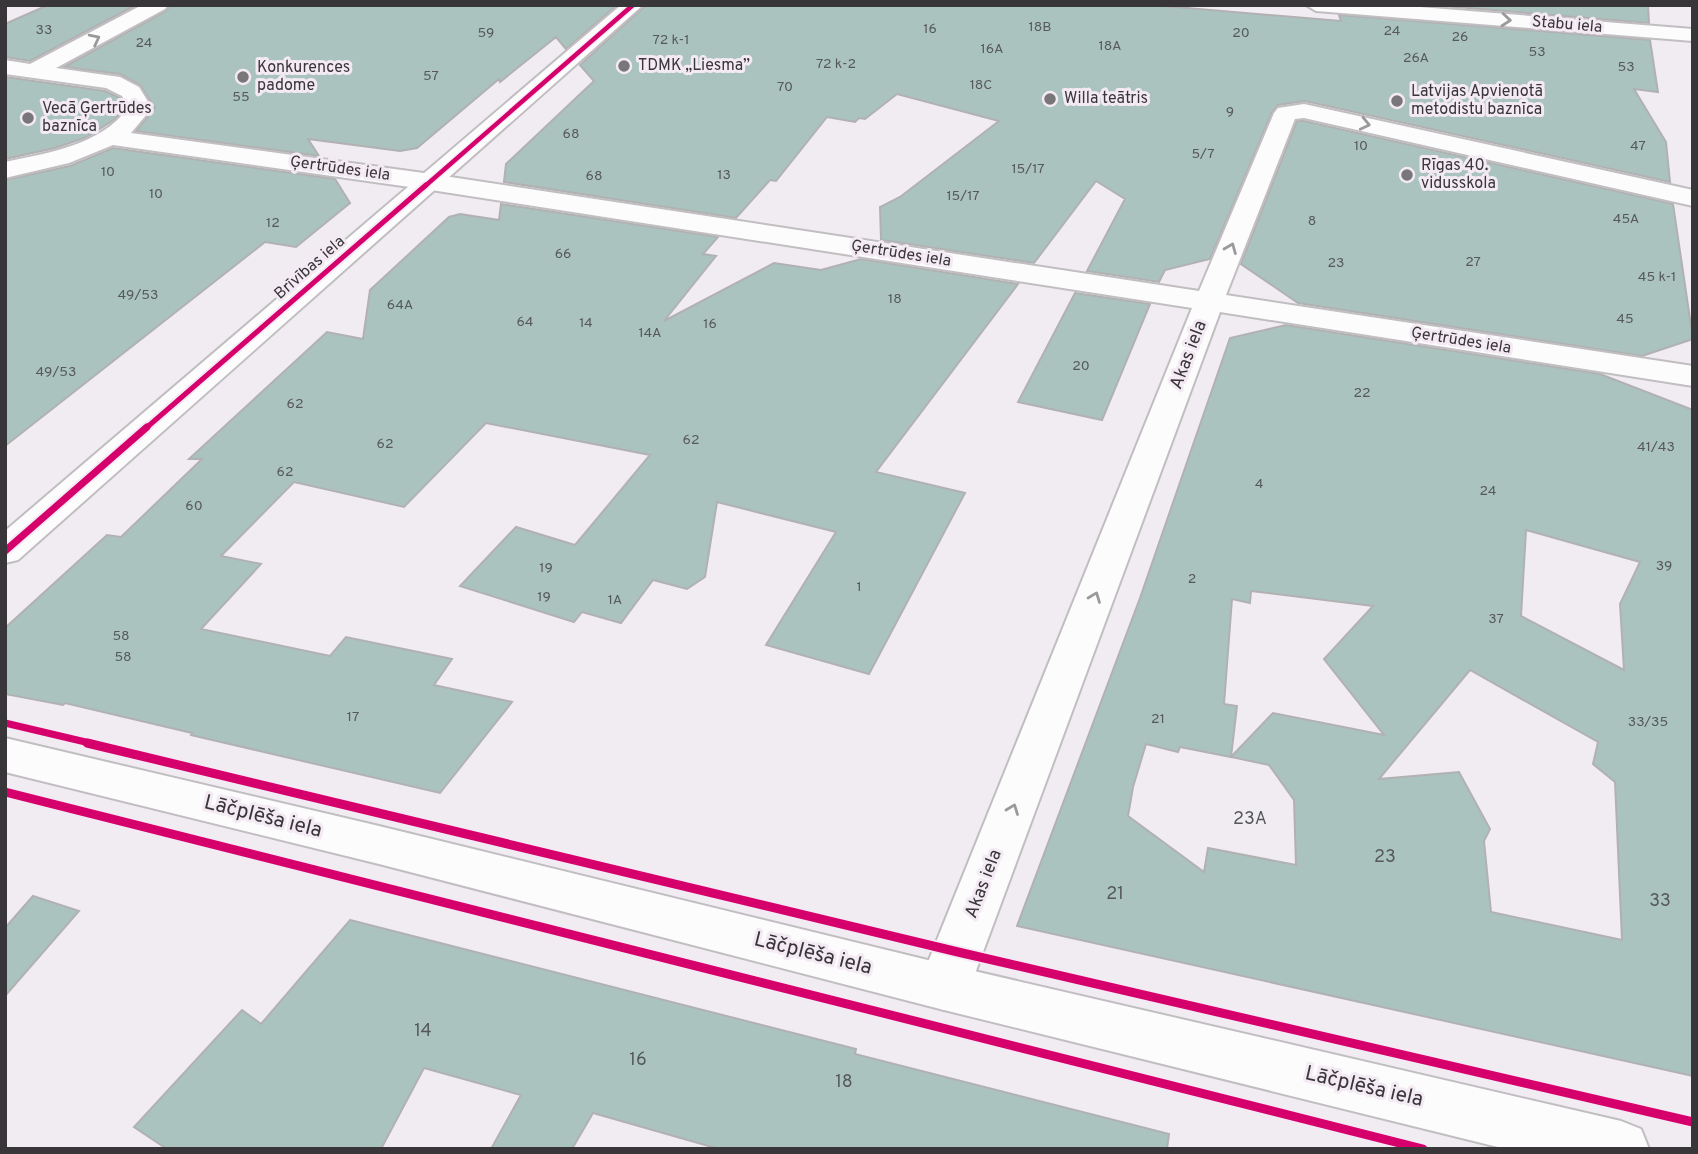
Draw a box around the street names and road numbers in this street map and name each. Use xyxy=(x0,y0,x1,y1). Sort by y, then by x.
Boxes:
street label: Stabu iela xyxy=(1531,12,1603,38)
street label: Ģertrūdes iela xyxy=(289,152,391,186)
street label: Brīvības iela xyxy=(271,232,349,304)
street label: Ģertrūdes iela xyxy=(850,236,952,272)
street label: Akas iela xyxy=(1165,317,1213,393)
street label: Ģertrūdes iela xyxy=(1410,323,1512,359)
street label: Lāčplēša iela xyxy=(201,789,325,845)
street label: Akas iela xyxy=(960,846,1008,922)
street label: Lāčplēša iela xyxy=(751,926,875,982)
street label: Lāčplēša iela xyxy=(1302,1060,1426,1114)

